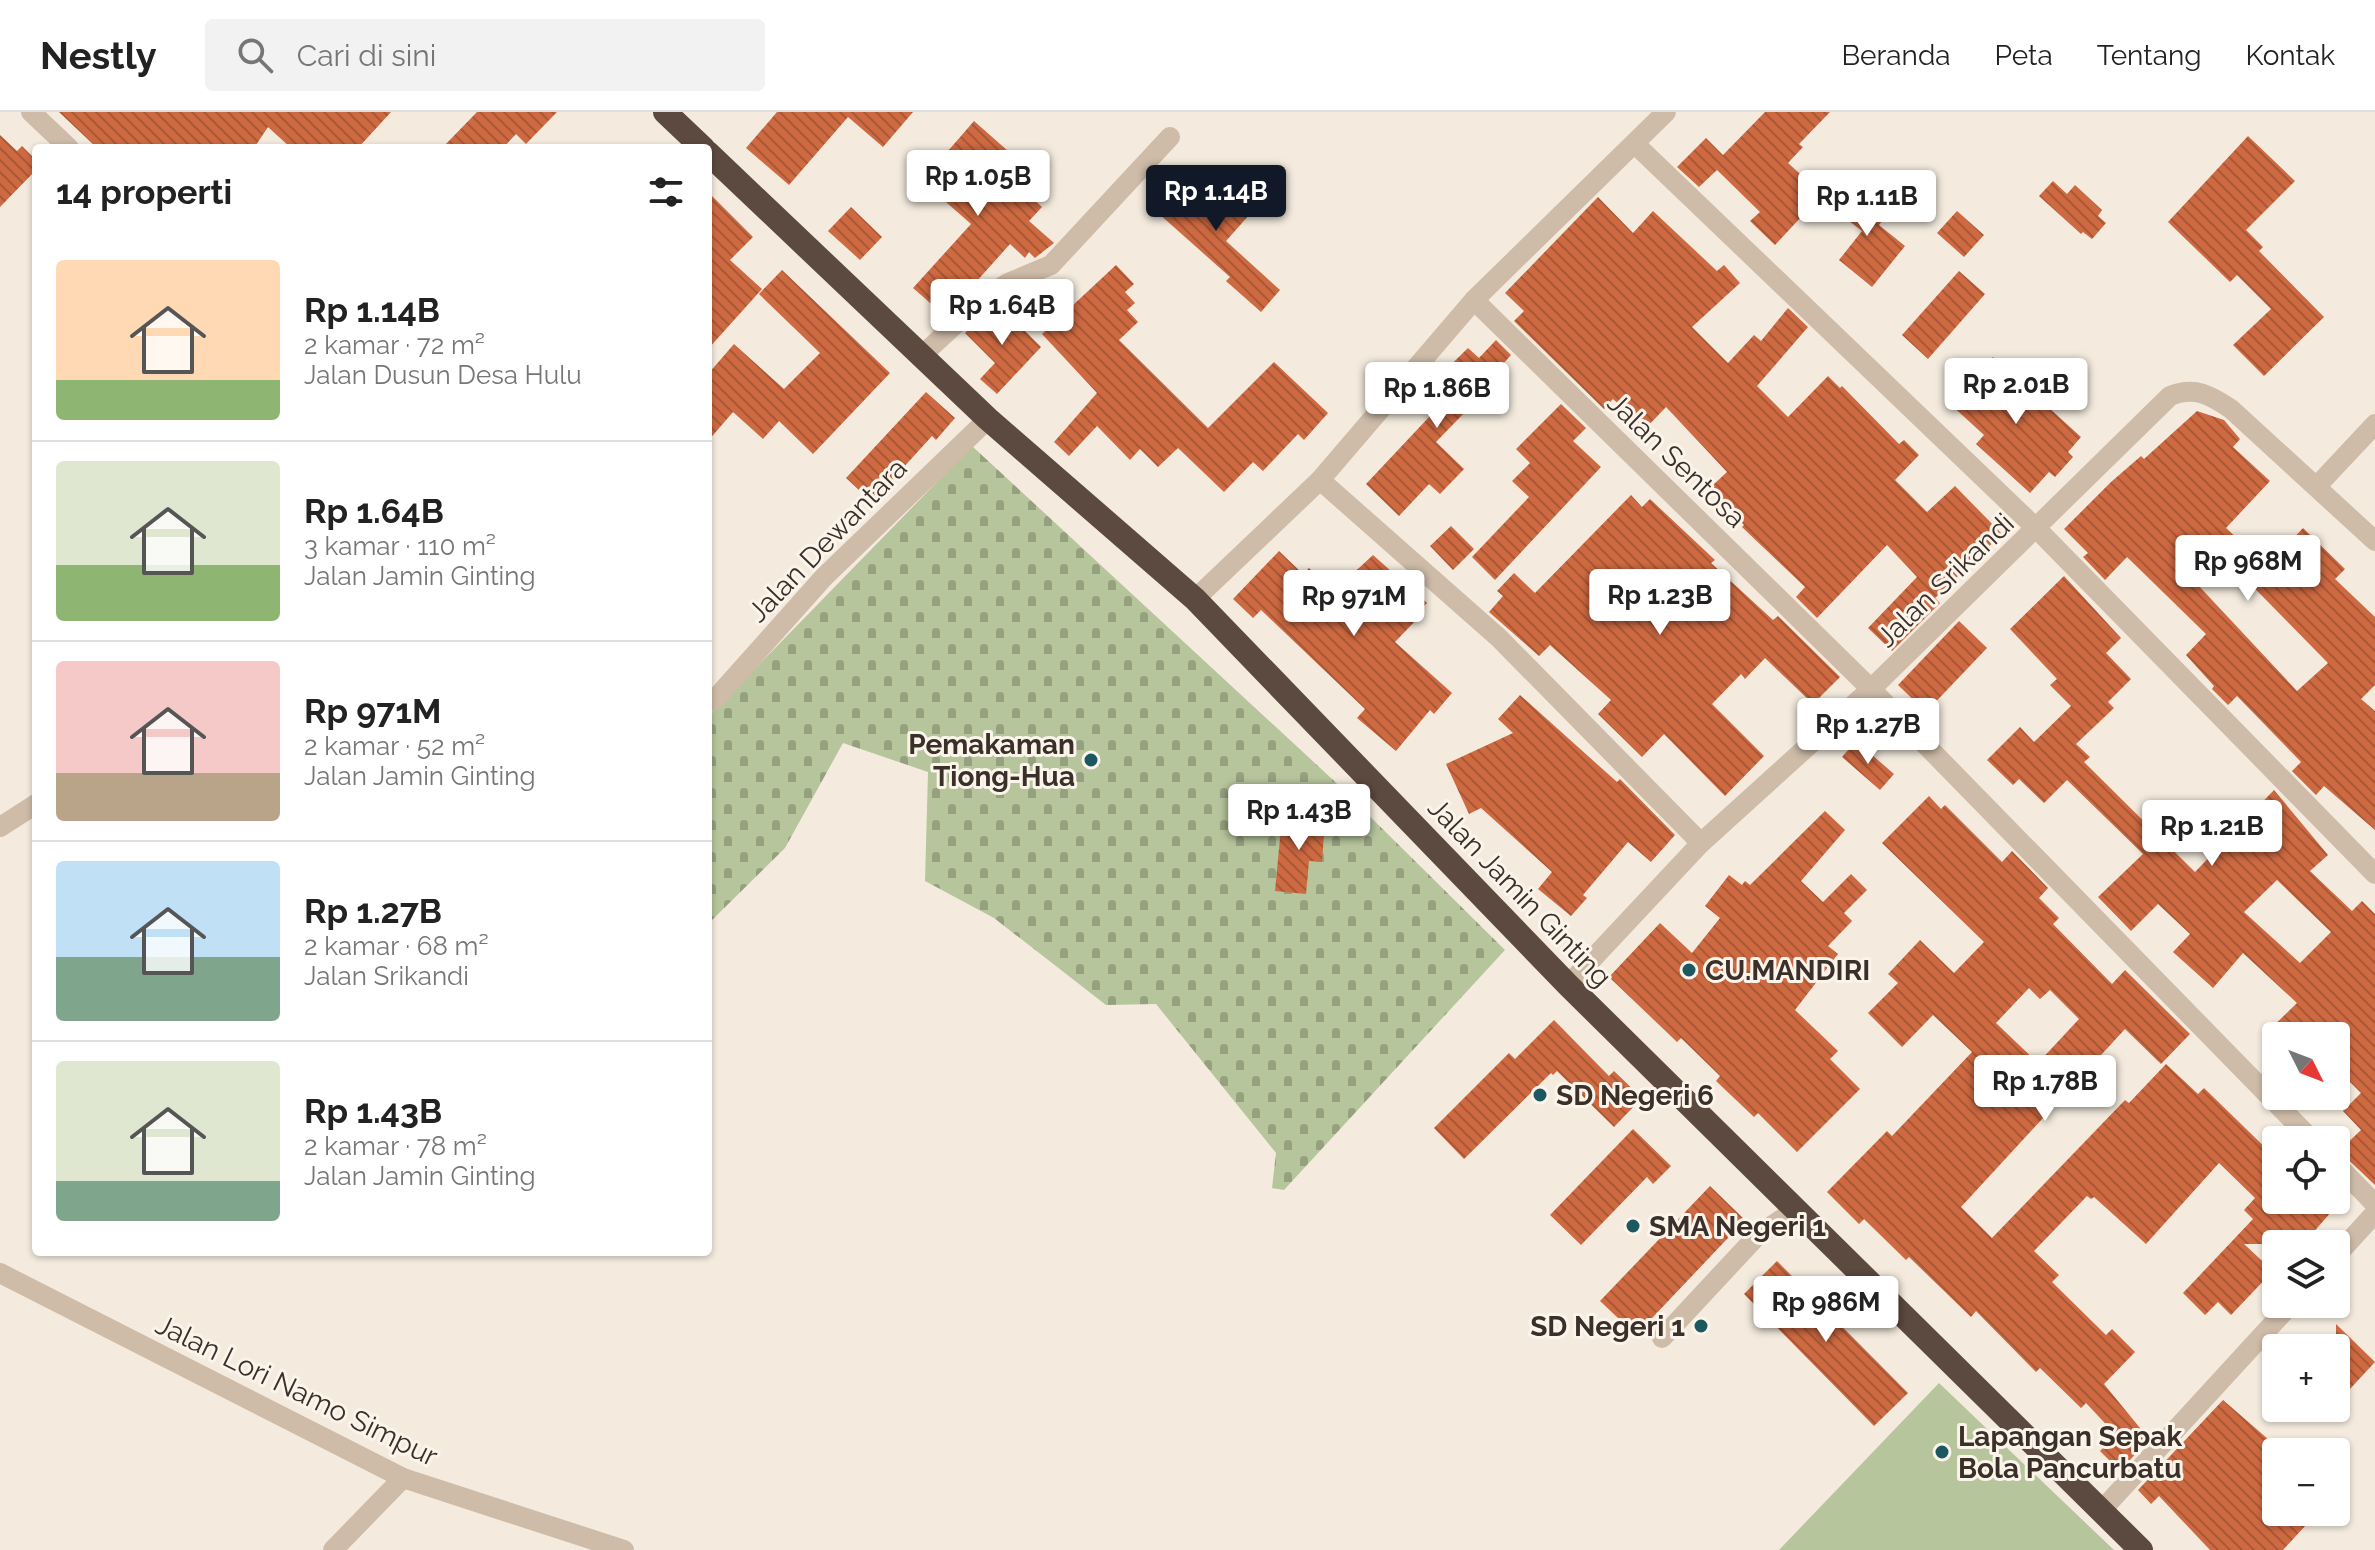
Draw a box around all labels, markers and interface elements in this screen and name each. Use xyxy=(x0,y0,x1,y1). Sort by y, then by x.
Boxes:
search box xyxy=(205,19,765,91)
text: Nestly xyxy=(40,33,157,78)
icon: search xyxy=(233,33,277,77)
text: Cari di sini xyxy=(297,38,436,73)
text: Beranda xyxy=(1841,39,1951,72)
text: Peta xyxy=(1995,39,2053,72)
text: Tentang xyxy=(2097,39,2202,72)
text: Kontak xyxy=(2246,39,2335,72)
pin: Rp 1.05B xyxy=(895,150,1061,218)
text: Rp 1.05B xyxy=(925,161,1031,191)
pin: Rp 1.14B xyxy=(1133,165,1299,233)
icon: filters xyxy=(644,170,688,214)
pin: Rp 1.11B xyxy=(1784,170,1950,238)
text: 14 properti xyxy=(56,172,232,212)
text: Rp 1.14B xyxy=(1164,176,1268,206)
text: Rp 1.11B xyxy=(1816,181,1918,211)
pin: Rp 1.64B xyxy=(919,279,1085,347)
text: Rp 1.14B xyxy=(304,290,440,330)
text: Rp 1.64B xyxy=(949,290,1055,320)
icon: home xyxy=(120,292,216,388)
text: 2 kamar · 72 m² xyxy=(304,330,485,360)
pin: Rp 2.01B xyxy=(1933,358,2099,426)
text: Jalan Dusun Desa Hulu xyxy=(304,360,582,390)
pin: Rp 1.86B xyxy=(1354,362,1520,430)
text: Rp 2.01B xyxy=(1963,369,2069,399)
text: Rp 1.86B xyxy=(1383,373,1491,403)
street label: Jalan Sentosa xyxy=(1601,386,1753,534)
street label: Jalan Dewantara xyxy=(741,452,914,629)
text: Rp 1.64B xyxy=(304,491,444,531)
icon: home xyxy=(120,493,216,589)
street label: Jalan Srikandi xyxy=(1870,507,2021,654)
text: 3 kamar · 110 m² xyxy=(304,531,496,561)
pin: Rp 968M xyxy=(2174,535,2322,603)
text: Rp 968M xyxy=(2193,546,2303,576)
text: Jalan Jamin Ginting xyxy=(304,561,536,591)
pin: Rp 1.23B xyxy=(1577,569,1743,637)
pin: Rp 971M xyxy=(1280,570,1428,638)
text: Rp 1.23B xyxy=(1607,580,1713,610)
text: Rp 971M xyxy=(1301,581,1407,611)
text: Rp 971M xyxy=(304,691,441,731)
icon: home xyxy=(120,693,216,789)
pin: Rp 1.27B xyxy=(1785,698,1951,766)
text: Rp 1.27B xyxy=(1815,709,1921,739)
place label: Pemakaman Tiong-Hua xyxy=(908,728,1075,793)
text: 2 kamar · 52 m² xyxy=(304,731,485,761)
marker: Pemakaman Tiong-Hua xyxy=(1082,751,1100,769)
text: Jalan Jamin Ginting xyxy=(304,761,536,791)
pin: Rp 1.43B xyxy=(1216,784,1382,852)
street label: Jalan Jamin Ginting xyxy=(1421,791,1618,993)
text: Rp 1.43B xyxy=(1246,795,1352,825)
pin: Rp 1.21B xyxy=(2129,800,2295,868)
text: Rp 1.21B xyxy=(2160,811,2264,841)
text: Rp 1.27B xyxy=(304,891,442,931)
icon: home xyxy=(120,893,216,989)
text: 2 kamar · 68 m² xyxy=(304,931,489,961)
place label: CU.MANDIRI xyxy=(1705,954,1870,987)
text: Jalan Srikandi xyxy=(304,961,469,991)
marker: CU.MANDIRI xyxy=(1680,961,1698,979)
north arrow xyxy=(2262,1022,2350,1110)
map controls xyxy=(2262,1022,2350,1526)
pin: Rp 1.78B xyxy=(1962,1055,2128,1123)
text: Rp 1.78B xyxy=(1992,1066,2098,1096)
place label: SD Negeri 6 xyxy=(1556,1079,1714,1112)
marker: SD Negeri 6 xyxy=(1531,1086,1549,1104)
text: Rp 1.43B xyxy=(304,1091,442,1131)
icon: home xyxy=(120,1093,216,1189)
button: locate xyxy=(2262,1126,2350,1214)
text: 2 kamar · 78 m² xyxy=(304,1131,487,1161)
text: Jalan Jamin Ginting xyxy=(304,1161,536,1191)
place label: SMA Negeri 1 xyxy=(1649,1210,1826,1243)
marker: SMA Negeri 1 xyxy=(1624,1217,1642,1235)
button: layers xyxy=(2262,1230,2350,1318)
pin: Rp 986M xyxy=(1752,1276,1900,1344)
text: Rp 986M xyxy=(1771,1287,1881,1317)
street label: Jalan Lori Namo Simpur xyxy=(150,1308,443,1473)
place label: SD Negeri 1 xyxy=(1530,1310,1685,1343)
marker: SD Negeri 1 xyxy=(1692,1317,1710,1335)
button: + xyxy=(2262,1334,2350,1422)
place label: Lapangan Sepak Bola Pancurbatu xyxy=(1958,1420,2182,1485)
button: − xyxy=(2262,1438,2350,1526)
marker: Lapangan Sepak Bola Pancurbatu xyxy=(1933,1443,1951,1461)

